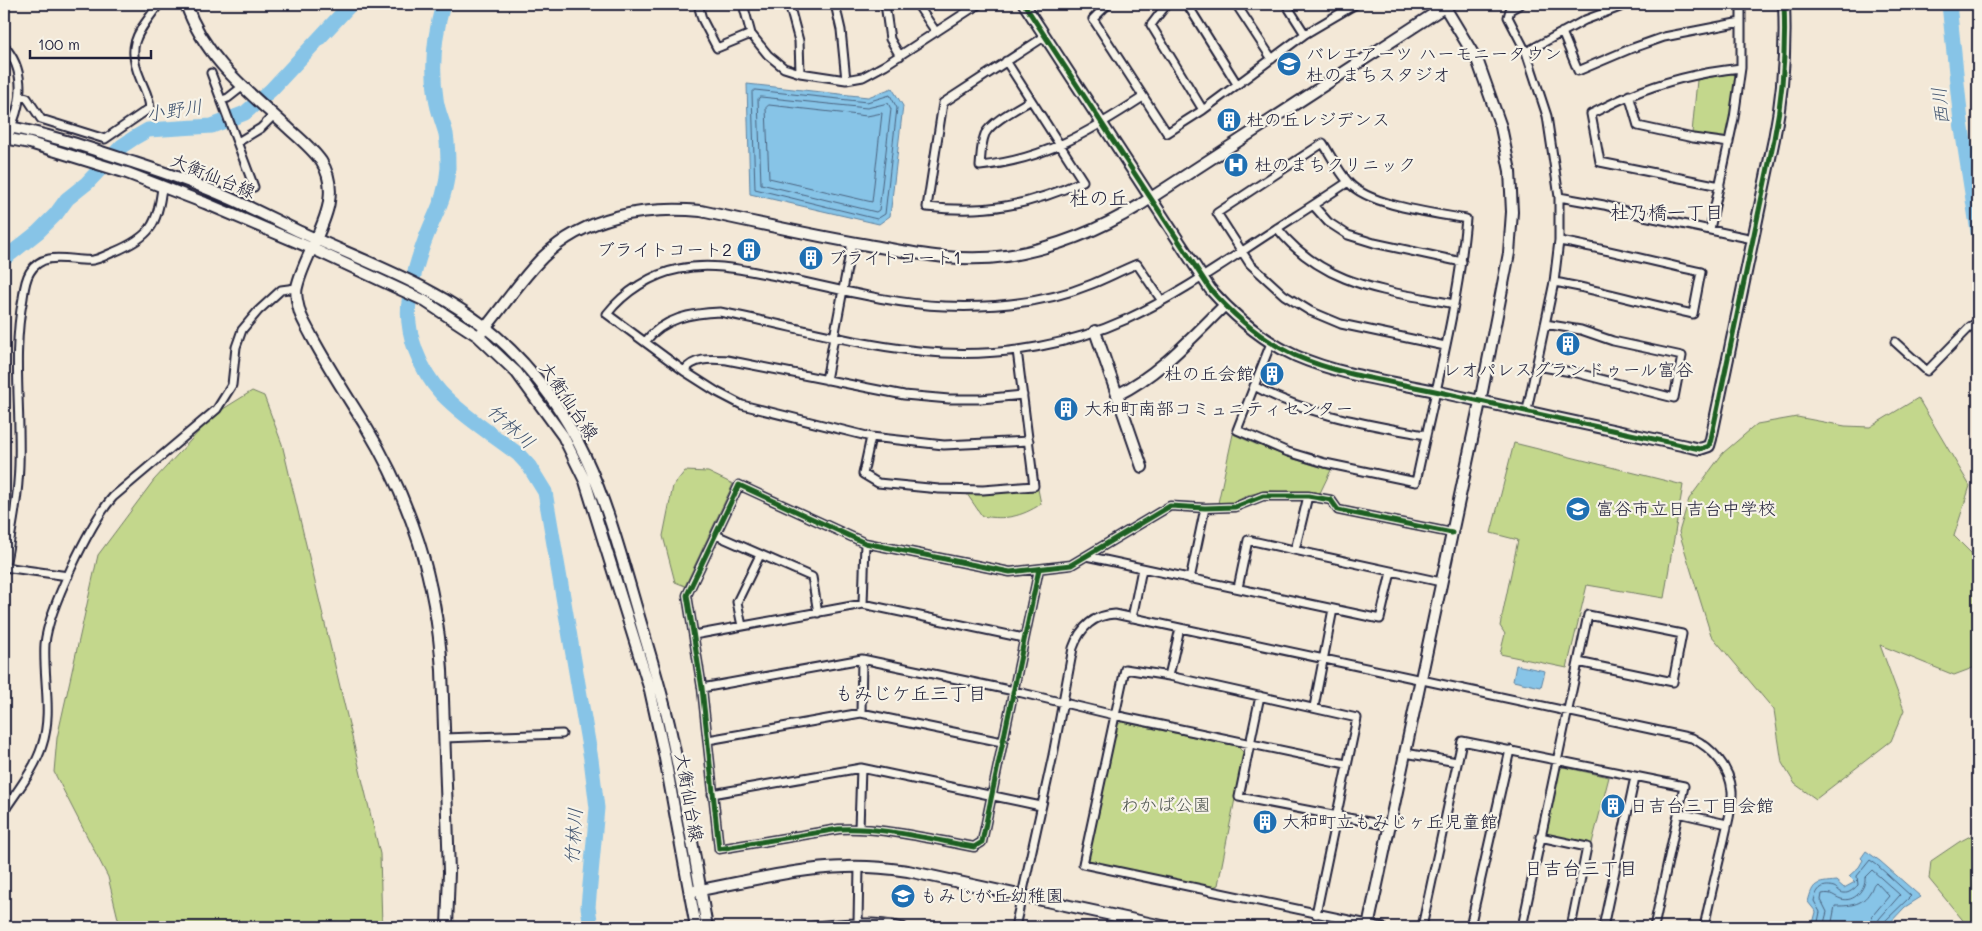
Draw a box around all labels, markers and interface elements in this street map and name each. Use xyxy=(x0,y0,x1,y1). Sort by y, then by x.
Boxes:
scale bar xyxy=(30,28,151,60)
text: 100 m xyxy=(38,34,80,54)
place label: バレエアーツ ハーモニータウン 杜のまちスタジオ xyxy=(1306,41,1562,86)
school or university icon: バレエアーツ ハーモニータウン 杜のまちスタジオ xyxy=(1276,51,1302,77)
water label: 西川 xyxy=(1925,86,1954,126)
water label: 小野川 xyxy=(144,93,204,126)
building icon: 杜の丘レジデンス xyxy=(1216,107,1242,133)
place label: 杜の丘レジデンス xyxy=(1246,107,1390,131)
street label: 大衡仙台線 xyxy=(167,147,260,203)
hospital icon: 杜のまちクリニック xyxy=(1223,152,1249,178)
place label: 杜のまちクリニック xyxy=(1254,152,1416,176)
district label: 杜の丘 xyxy=(1069,184,1129,210)
district label: 杜乃橋一丁目 xyxy=(1610,199,1724,224)
place label: ブライトコート2 xyxy=(597,237,732,261)
building icon: ブライトコート2 xyxy=(736,237,762,263)
building icon: ブライトコート1 xyxy=(798,245,824,271)
place label: ブライトコート1 xyxy=(828,245,961,269)
building icon: レオパレスグランドゥール富谷 xyxy=(1555,331,1581,357)
street label: 大衡仙台線 xyxy=(535,356,605,444)
place label: レオパレスグランドゥール富谷 xyxy=(1443,357,1693,381)
place label: 杜の丘会館 xyxy=(1164,361,1254,385)
building icon: 杜の丘会館 xyxy=(1259,361,1285,387)
building icon: 大和町南部コミュニティセンター xyxy=(1053,396,1079,422)
place label: 大和町南部コミュニティセンター xyxy=(1084,396,1353,420)
water label: 竹林川 xyxy=(482,397,541,454)
school or university icon: 富谷市立日吉台中学校 xyxy=(1565,496,1591,522)
place label: 富谷市立日吉台中学校 xyxy=(1596,496,1776,520)
district label: もみじケ丘三丁目 xyxy=(835,680,987,705)
street label: 大衡仙台線 xyxy=(670,750,710,843)
park label: わかば公園 xyxy=(1121,792,1211,816)
building icon: 日吉台三丁目会館 xyxy=(1600,793,1626,819)
place label: 日吉台三丁目会館 xyxy=(1630,793,1774,817)
water label: 竹林川 xyxy=(558,807,587,865)
building icon: 大和町立もみじヶ丘児童館 xyxy=(1252,809,1278,835)
place label: 大和町立もみじヶ丘児童館 xyxy=(1282,809,1498,833)
district label: 日吉台三丁目 xyxy=(1524,855,1638,880)
school or university icon: もみじが丘幼稚園 xyxy=(890,883,916,909)
place label: もみじが丘幼稚園 xyxy=(920,883,1064,907)

